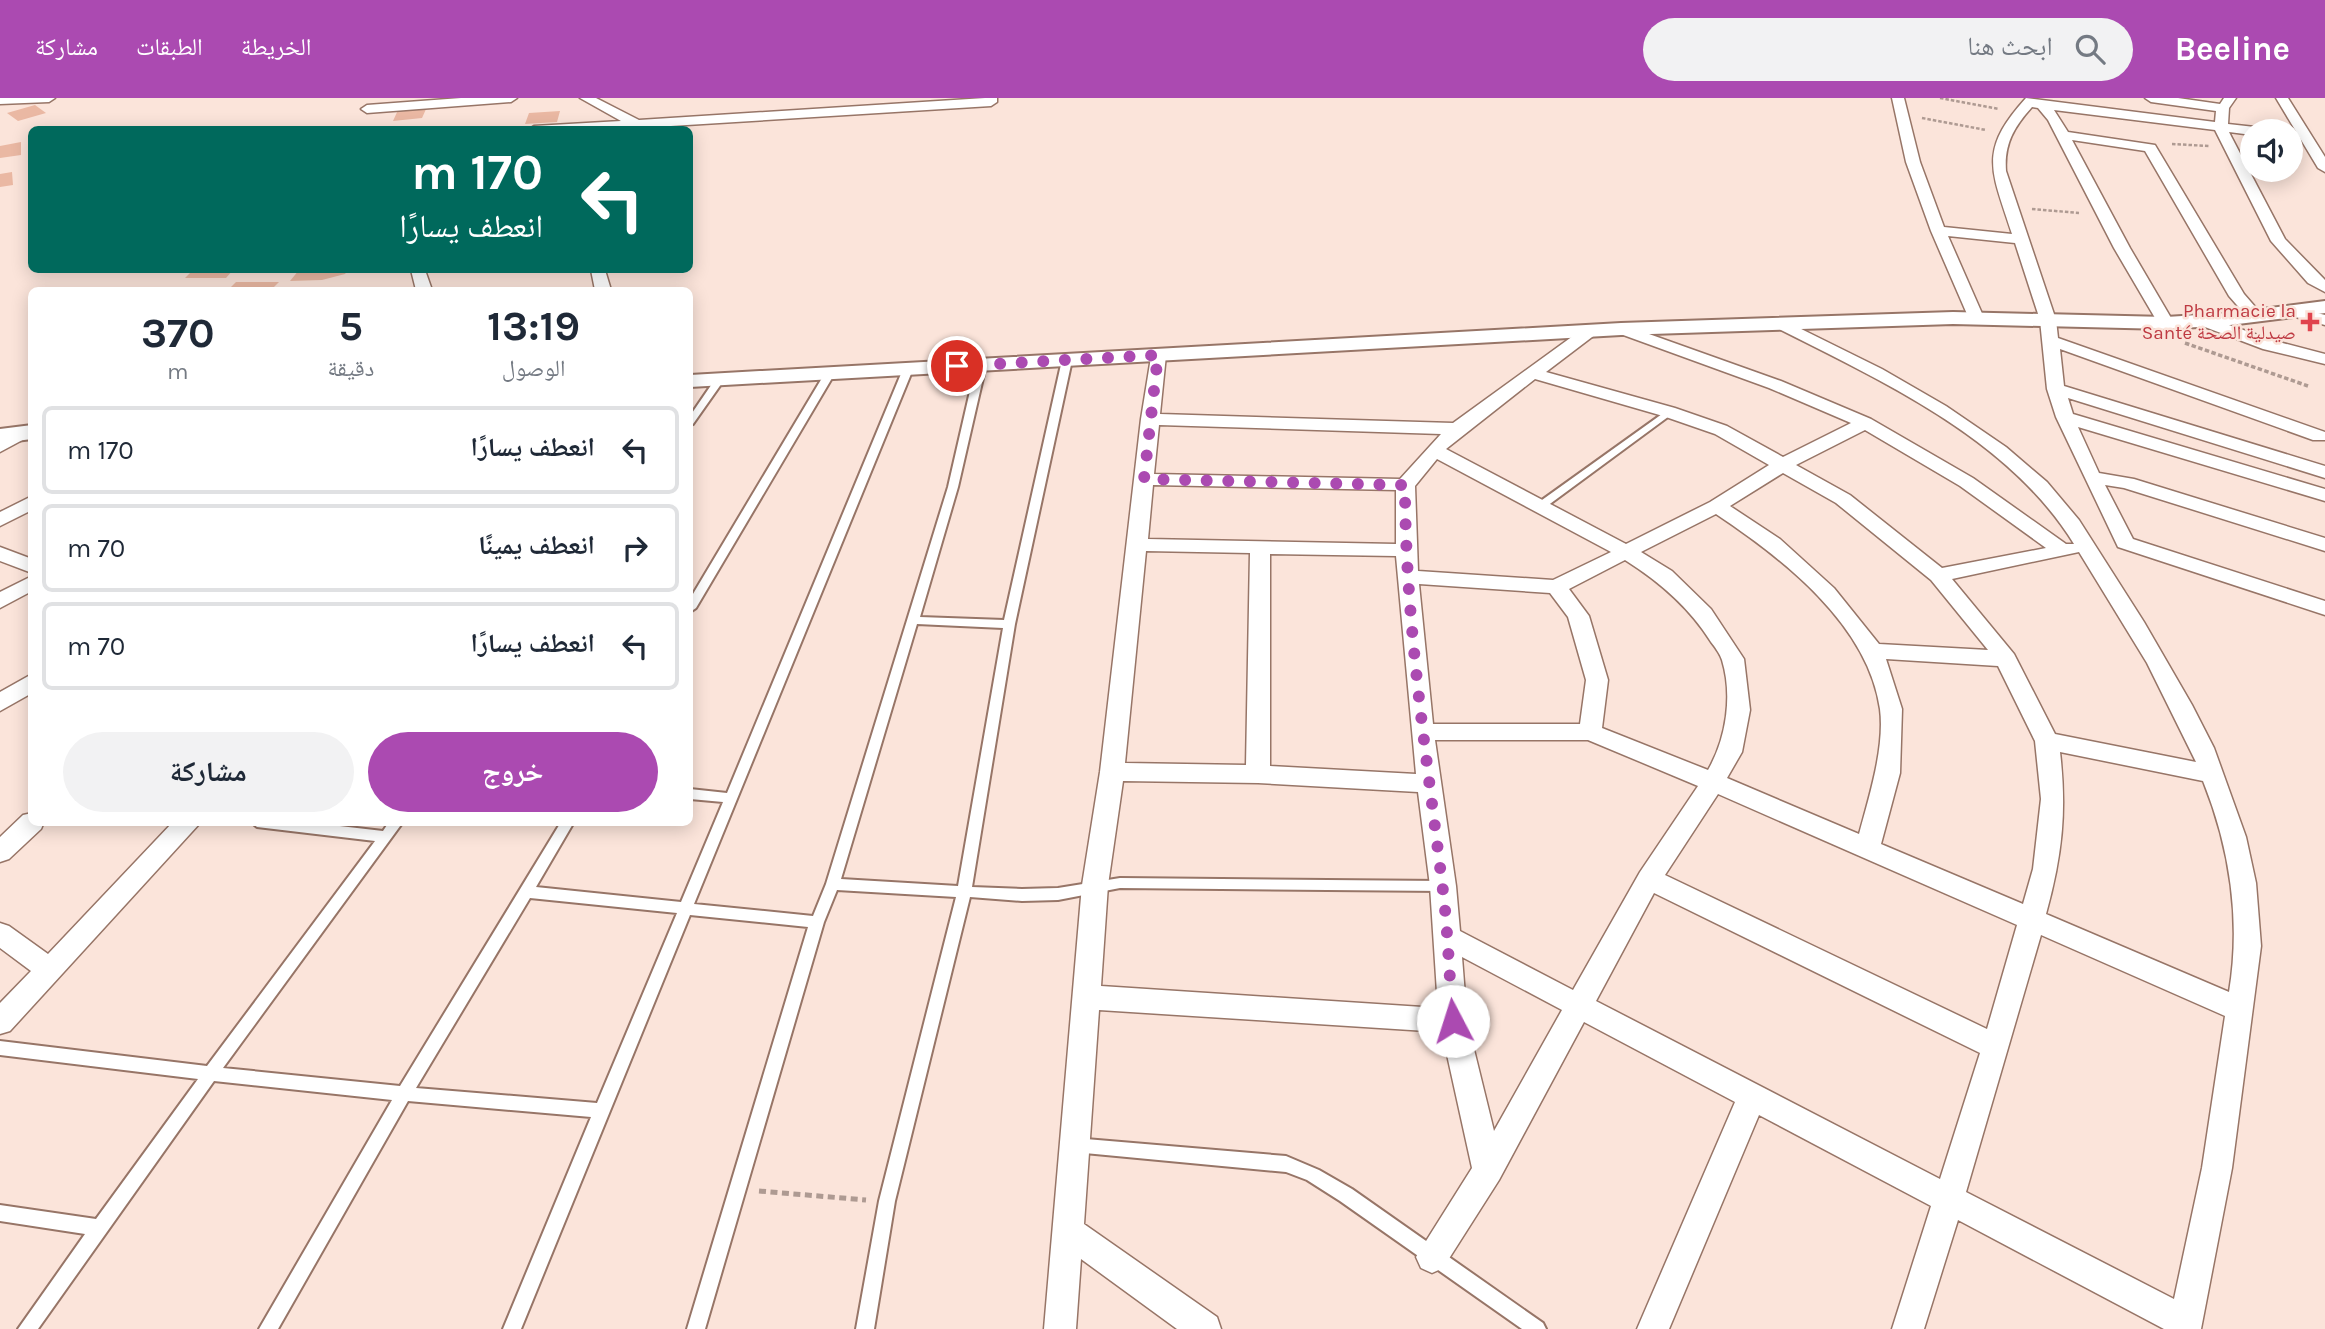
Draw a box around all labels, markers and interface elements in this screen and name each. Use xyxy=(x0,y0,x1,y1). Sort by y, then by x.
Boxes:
search box xyxy=(1643,18,2133,81)
icon: search xyxy=(2071,30,2109,68)
text: Beeline xyxy=(2175,30,2290,68)
text: ابحث هنا xyxy=(1967,31,2053,62)
text: مشاركة xyxy=(35,33,98,61)
text: الطبقات xyxy=(136,33,203,61)
text: الخريطة xyxy=(241,33,311,61)
map controls xyxy=(2240,119,2303,182)
button: sound xyxy=(2240,119,2303,182)
text: 170 m xyxy=(411,144,543,201)
icon: left xyxy=(567,154,658,245)
text: انعطف يسارًا xyxy=(399,208,543,245)
place label: Pharmacie la Santé صيدلية الصحة xyxy=(2142,300,2296,344)
text: 5 xyxy=(339,301,363,351)
text: 13:19 xyxy=(487,301,580,351)
text: 370 xyxy=(141,308,215,358)
marker: Pharmacie la Santé صيدلية الصحة xyxy=(2302,314,2318,330)
pin xyxy=(927,336,987,396)
icon: arrive xyxy=(938,347,976,385)
text: دقيقة xyxy=(327,355,374,382)
text: الوصول xyxy=(502,355,565,382)
text: m xyxy=(167,358,188,385)
icon: left xyxy=(616,431,654,469)
text: انعطف يسارًا xyxy=(471,432,595,463)
text: 170 m xyxy=(67,435,134,466)
icon: right xyxy=(616,529,654,567)
text: انعطف يمينًا xyxy=(478,530,595,561)
text: 70 m xyxy=(67,533,125,564)
icon: left xyxy=(616,627,654,665)
text: انعطف يسارًا xyxy=(471,628,595,659)
text: 70 m xyxy=(67,631,125,662)
button: مشاركة xyxy=(63,732,354,812)
button: خروج xyxy=(368,732,658,812)
position arrow xyxy=(1416,984,1490,1058)

